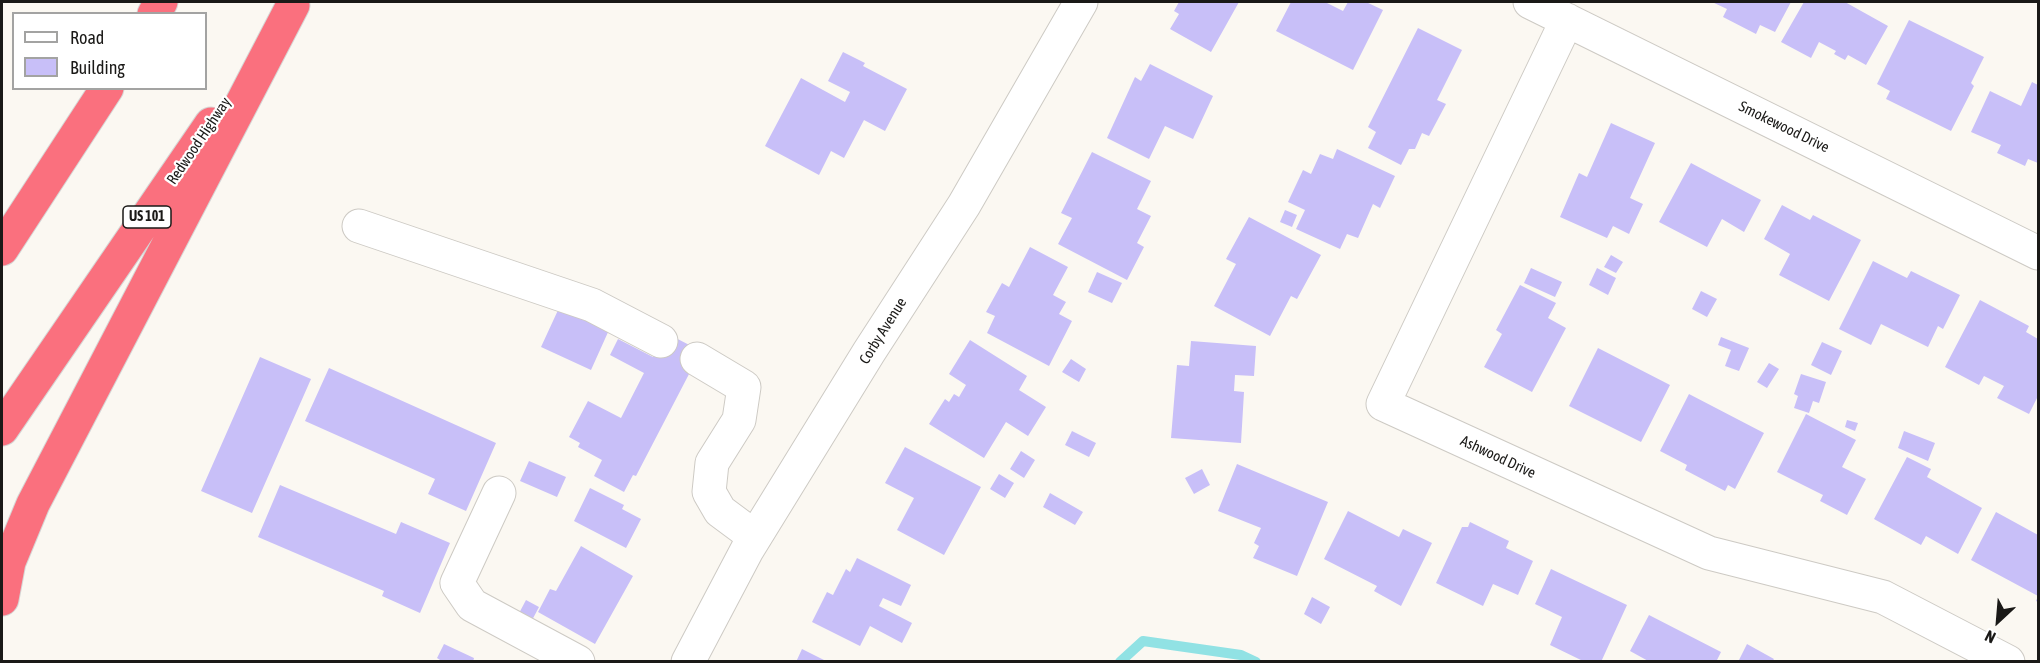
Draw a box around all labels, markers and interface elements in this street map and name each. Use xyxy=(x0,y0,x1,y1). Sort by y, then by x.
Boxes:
legend xyxy=(12,12,207,90)
text: Road xyxy=(70,27,104,48)
text: Building xyxy=(70,57,125,78)
street label: Redwood Highway xyxy=(163,94,235,188)
street label: Smokewood Drive xyxy=(1736,97,1832,157)
road number: US 101 xyxy=(123,206,171,228)
street label: Corby Avenue xyxy=(856,294,910,368)
street label: Ashwood Drive xyxy=(1457,432,1539,482)
north arrow xyxy=(1968,591,2028,651)
text: N xyxy=(1982,627,1998,647)

